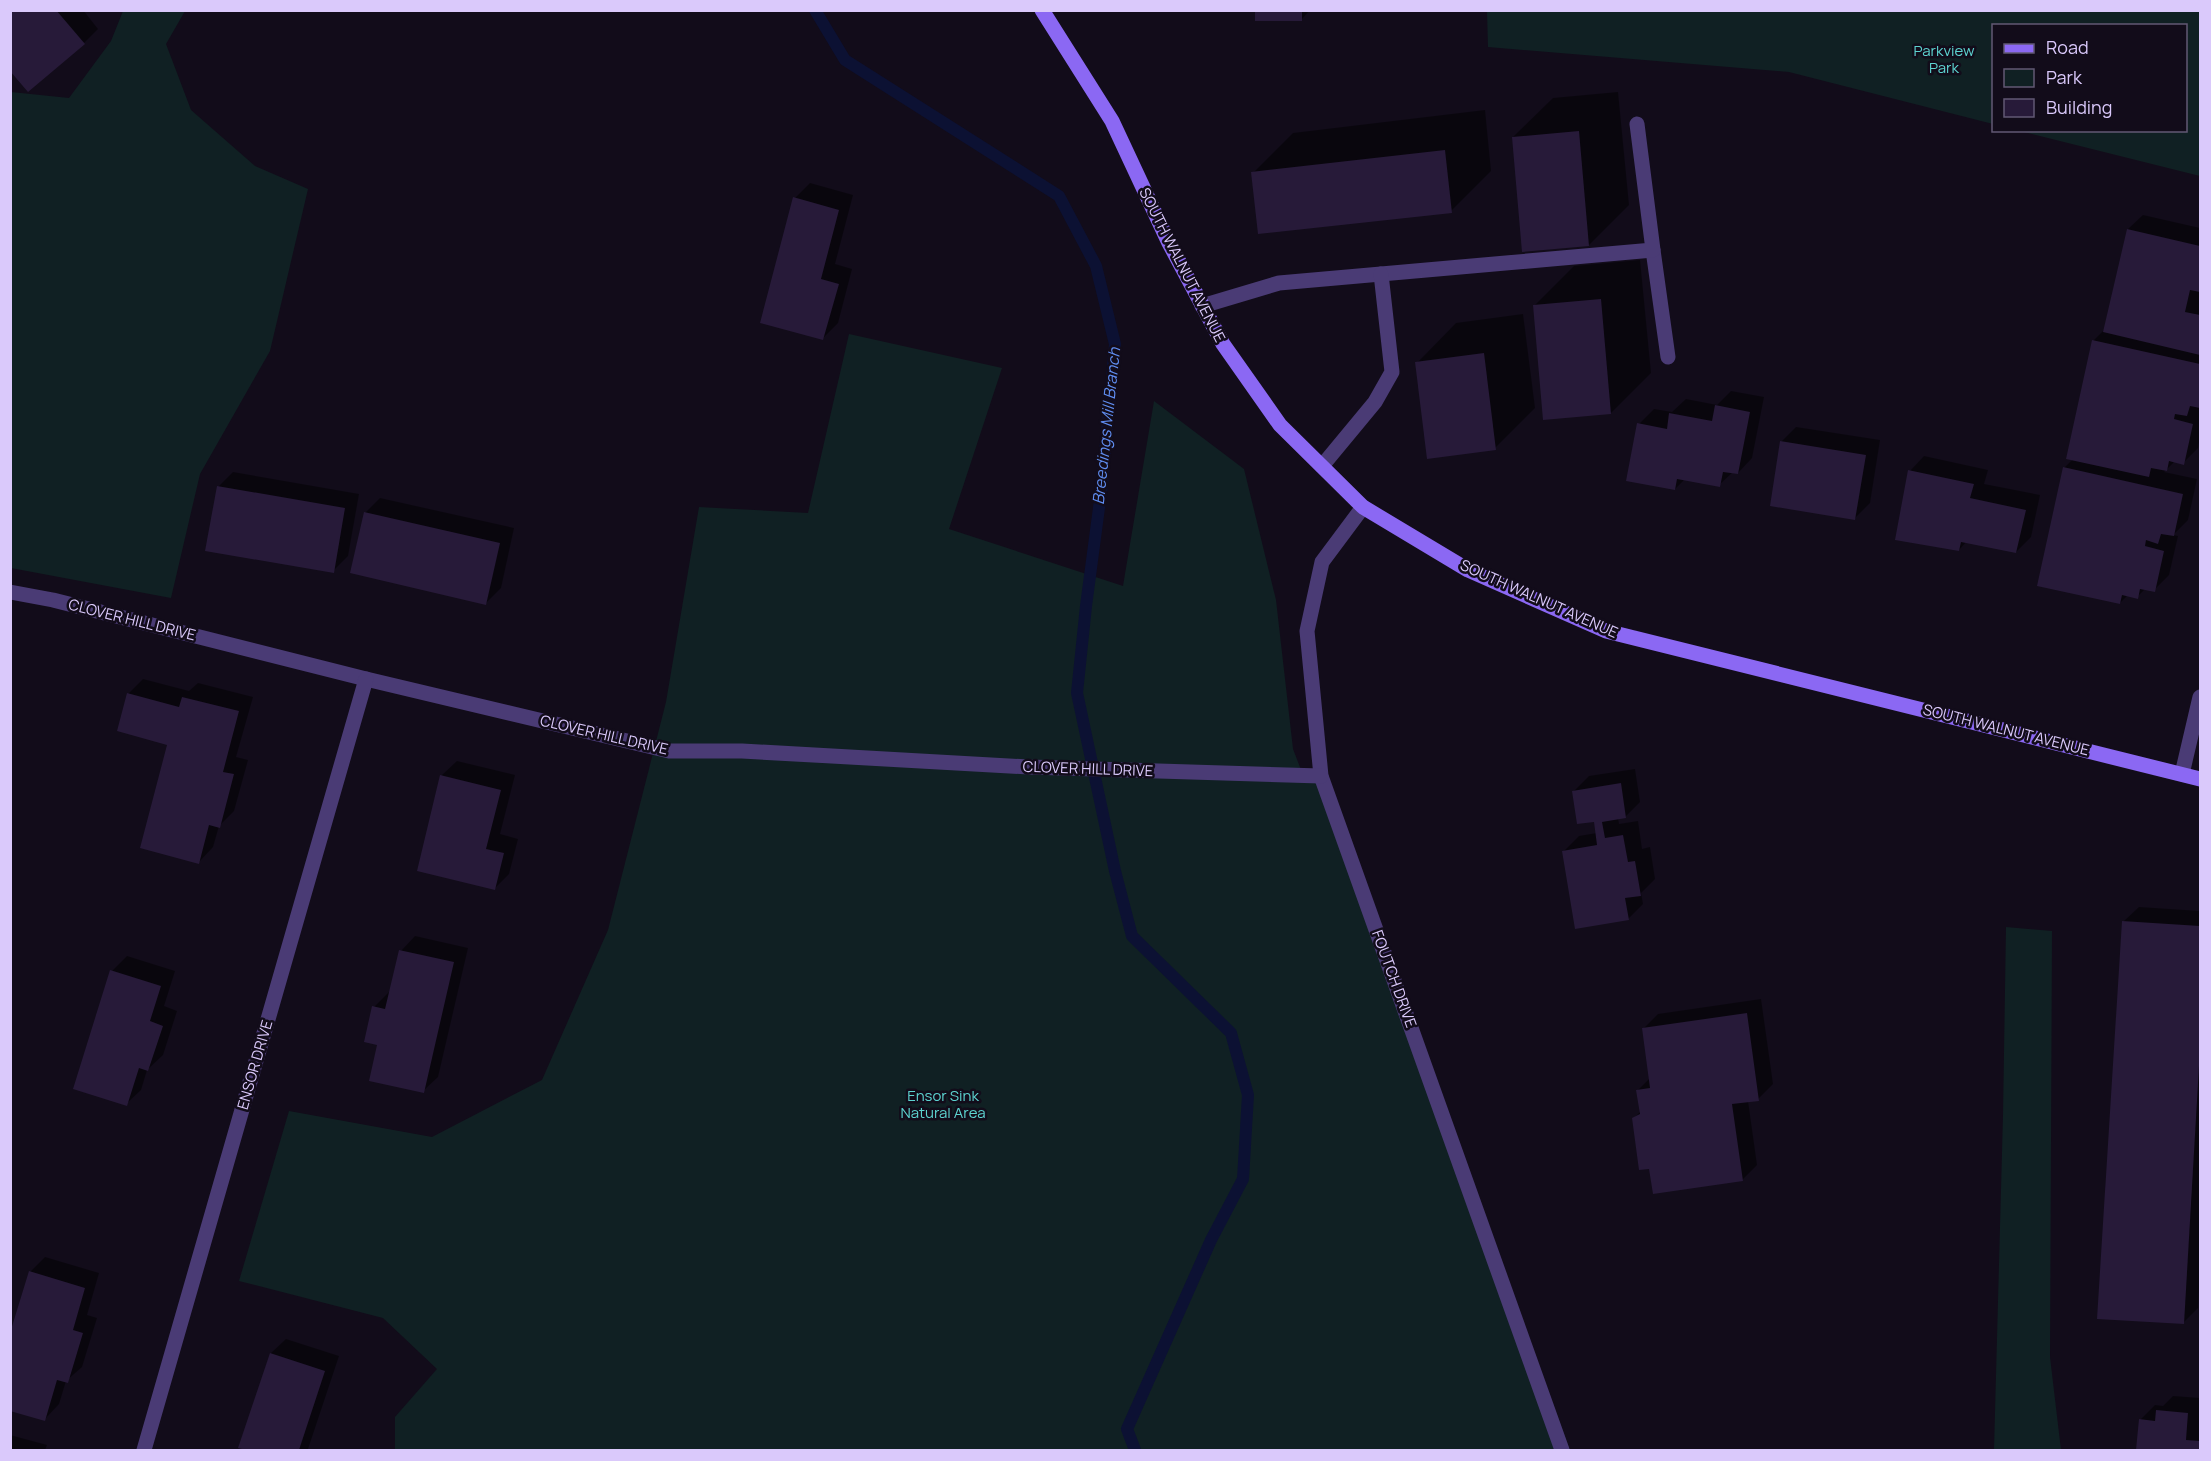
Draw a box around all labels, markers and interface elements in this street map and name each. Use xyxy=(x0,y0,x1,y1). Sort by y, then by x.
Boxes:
legend xyxy=(1992,24,2187,132)
text: Road xyxy=(2046,35,2089,59)
park label: Parkview Park xyxy=(1914,40,1975,78)
text: Park xyxy=(2046,65,2083,89)
text: Building xyxy=(2046,95,2112,119)
street label: SOUTH WALNUT AVENUE xyxy=(1134,184,1231,346)
water label: Breedings Mill Branch xyxy=(1087,346,1125,506)
street label: SOUTH WALNUT AVENUE xyxy=(1457,554,1621,643)
street label: CLOVER HILL DRIVE xyxy=(66,594,198,645)
street label: SOUTH WALNUT AVENUE xyxy=(1921,699,2091,760)
street label: CLOVER HILL DRIVE xyxy=(538,710,670,759)
street label: CLOVER HILL DRIVE xyxy=(1022,756,1154,781)
street label: FOUTCH DRIVE xyxy=(1367,927,1422,1031)
street label: ENSOR DRIVE xyxy=(232,1018,277,1112)
park label: Ensor Sink Natural Area xyxy=(900,1085,986,1123)

